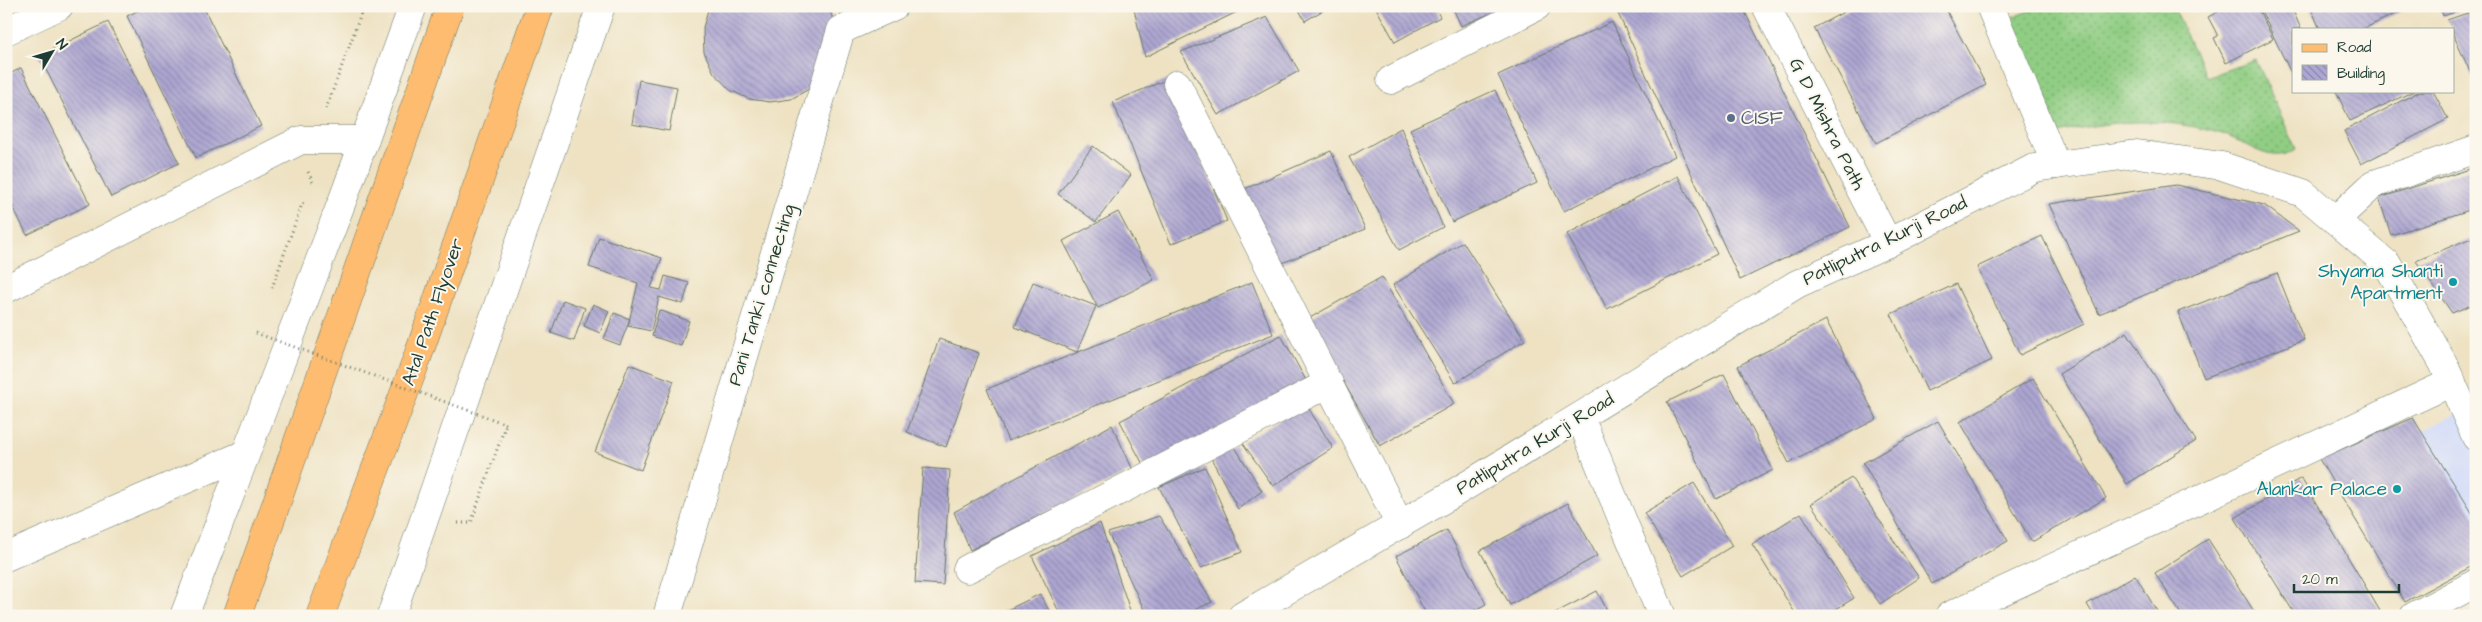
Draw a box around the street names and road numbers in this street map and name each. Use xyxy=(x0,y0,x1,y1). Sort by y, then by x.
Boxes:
street label: G D Mishra Path xyxy=(1782,53,1872,195)
street label: Patliputra Kurji Road xyxy=(1798,189,1972,293)
street label: Pani Tanki connecting xyxy=(721,201,804,390)
street label: Atal Path Flyover xyxy=(395,234,472,390)
street label: Patliputra Kurji Road xyxy=(1451,386,1619,502)

